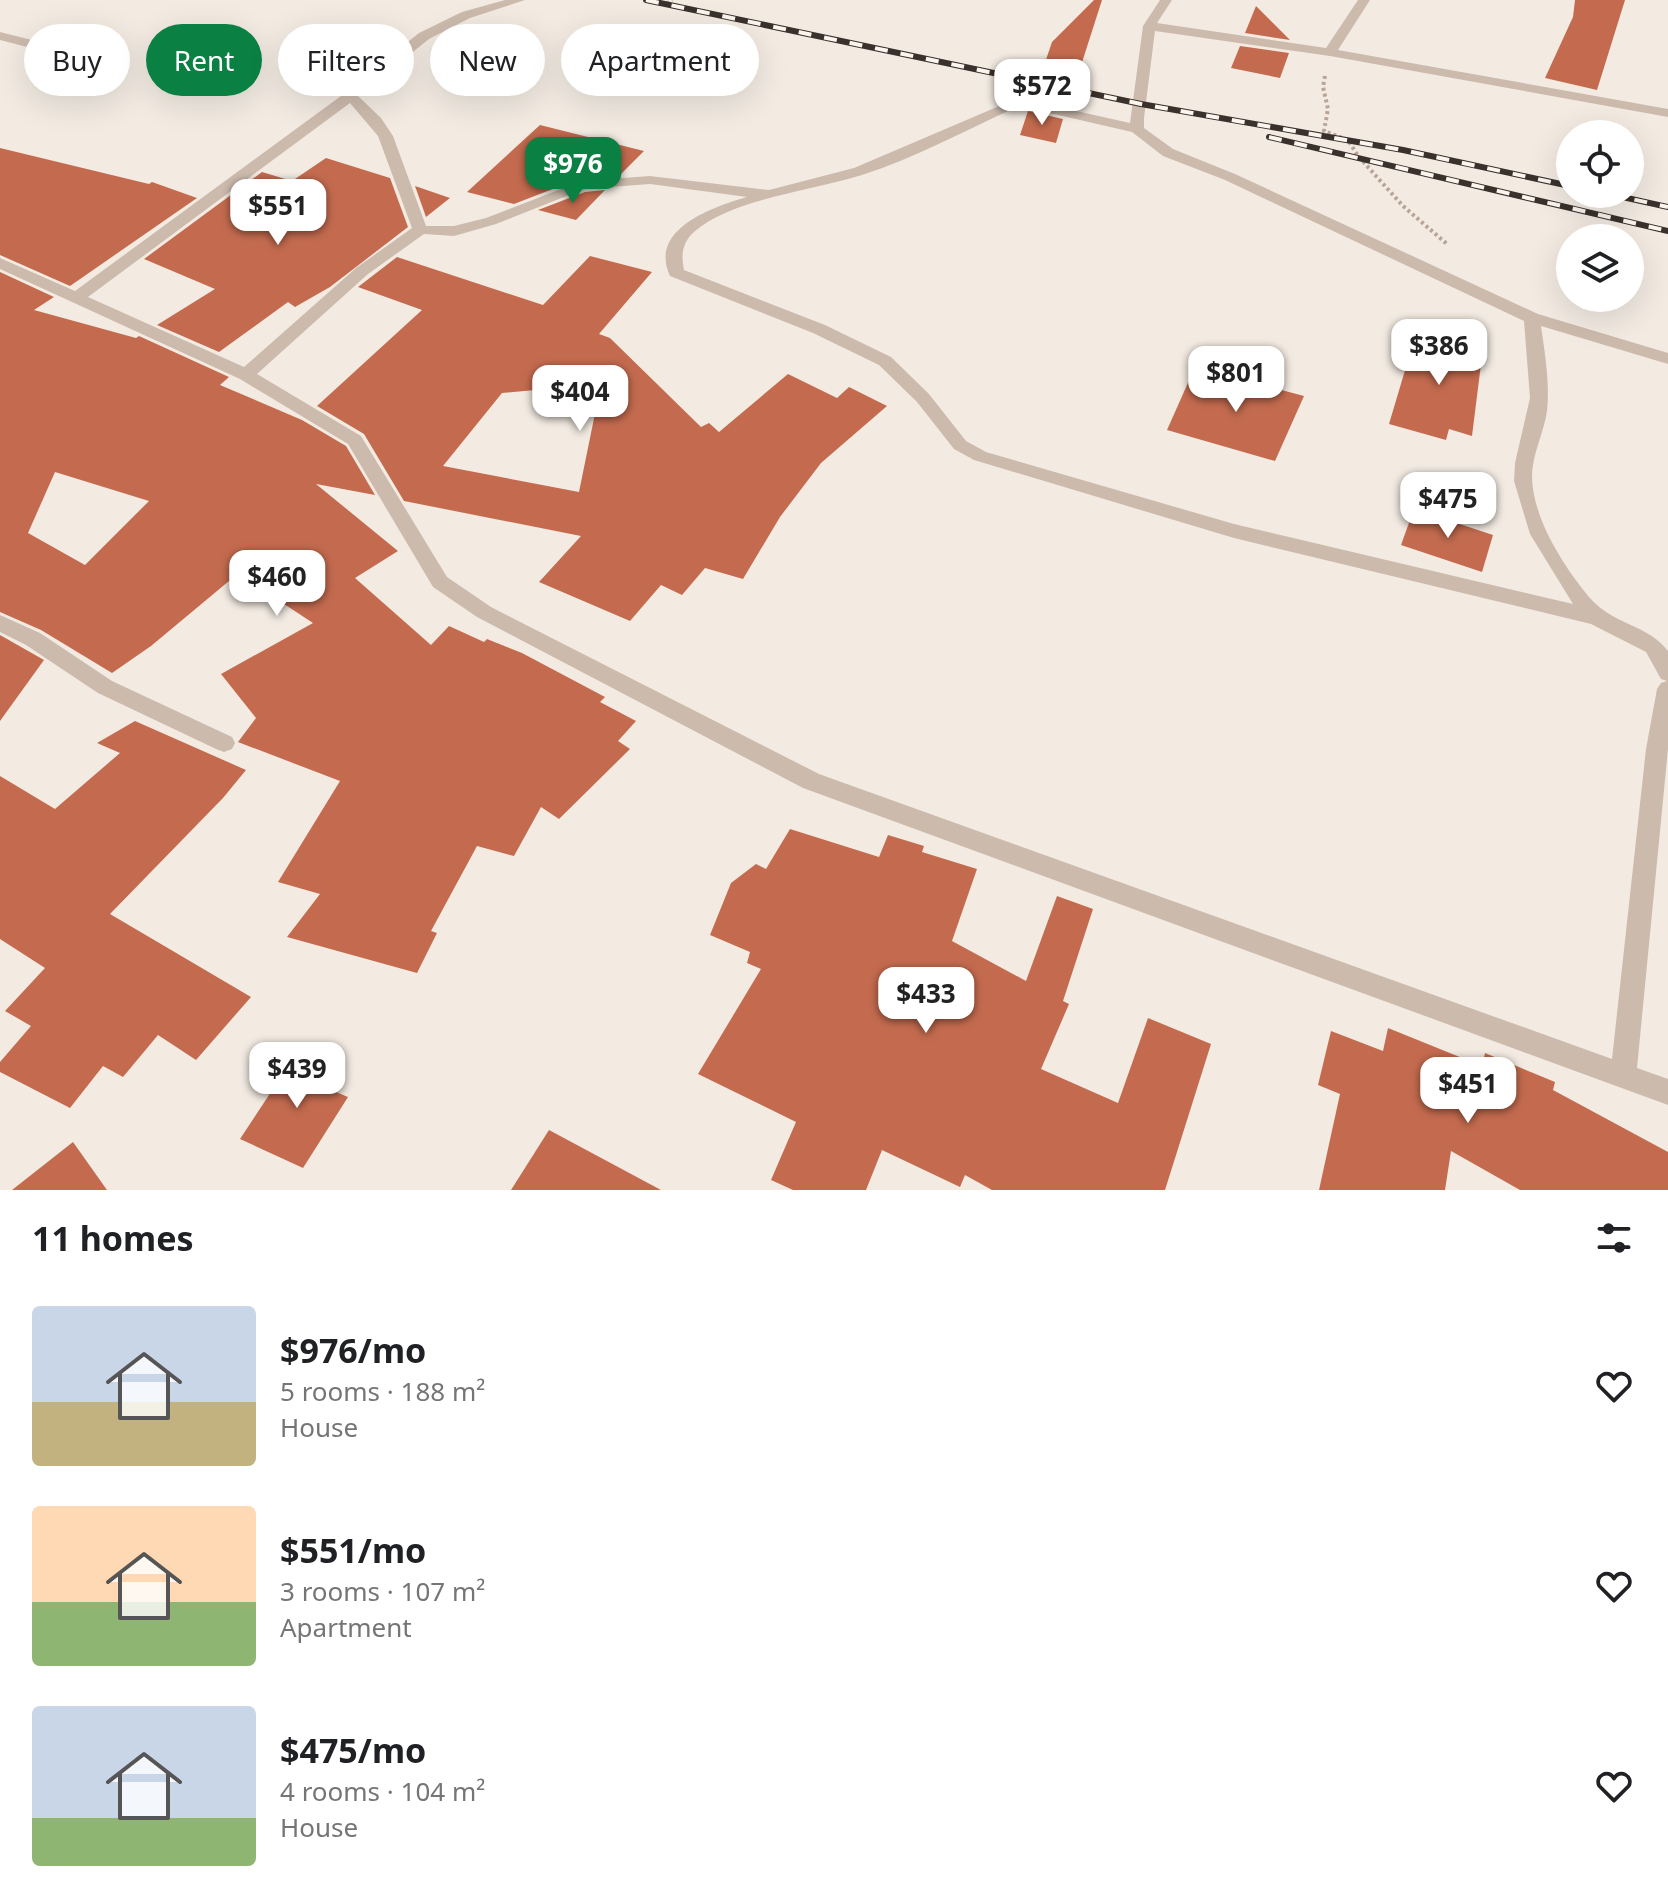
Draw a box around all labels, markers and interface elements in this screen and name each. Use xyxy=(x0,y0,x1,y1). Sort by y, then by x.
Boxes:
chip: Buy xyxy=(24,24,130,96)
chip: Rent xyxy=(146,24,262,96)
chip: Filters xyxy=(278,24,414,96)
chip: New xyxy=(430,24,545,96)
chip: Apartment xyxy=(561,24,759,96)
pin: $572 xyxy=(995,59,1089,127)
text: $572 xyxy=(1012,67,1072,103)
map controls xyxy=(1556,120,1644,312)
button: locate xyxy=(1556,120,1644,208)
pin: $976 xyxy=(526,137,620,205)
text: $976 xyxy=(543,145,603,181)
pin: $551 xyxy=(231,179,325,247)
text: $551 xyxy=(248,187,308,223)
button: layers xyxy=(1556,224,1644,312)
pin: $386 xyxy=(1392,319,1486,387)
text: $386 xyxy=(1409,327,1469,363)
pin: $801 xyxy=(1189,346,1283,414)
text: $801 xyxy=(1206,354,1266,390)
pin: $404 xyxy=(533,365,627,433)
text: $404 xyxy=(550,373,610,409)
pin: $475 xyxy=(1401,472,1495,540)
text: $475 xyxy=(1418,480,1478,516)
pin: $460 xyxy=(230,550,324,618)
text: $460 xyxy=(247,558,307,594)
pin: $433 xyxy=(879,967,973,1035)
text: $433 xyxy=(896,975,956,1011)
pin: $439 xyxy=(250,1042,344,1110)
text: $439 xyxy=(267,1050,327,1086)
pin: $451 xyxy=(1421,1057,1515,1125)
text: $451 xyxy=(1438,1065,1498,1101)
text: 11 homes xyxy=(32,1215,194,1261)
icon: filters xyxy=(1592,1216,1636,1260)
text: $976/mo xyxy=(280,1327,426,1373)
icon: home xyxy=(96,1338,192,1434)
icon: heart xyxy=(1592,1364,1636,1408)
text: 5 rooms · 188 m² xyxy=(280,1373,485,1409)
text: House xyxy=(280,1409,358,1445)
text: $551/mo xyxy=(280,1527,426,1573)
icon: home xyxy=(96,1538,192,1634)
icon: heart xyxy=(1592,1564,1636,1608)
text: 3 rooms · 107 m² xyxy=(280,1573,485,1609)
text: Apartment xyxy=(280,1609,412,1645)
text: $475/mo xyxy=(280,1727,426,1773)
icon: home xyxy=(96,1738,192,1834)
icon: heart xyxy=(1592,1764,1636,1808)
text: 4 rooms · 104 m² xyxy=(280,1773,485,1809)
text: House xyxy=(280,1809,358,1845)

